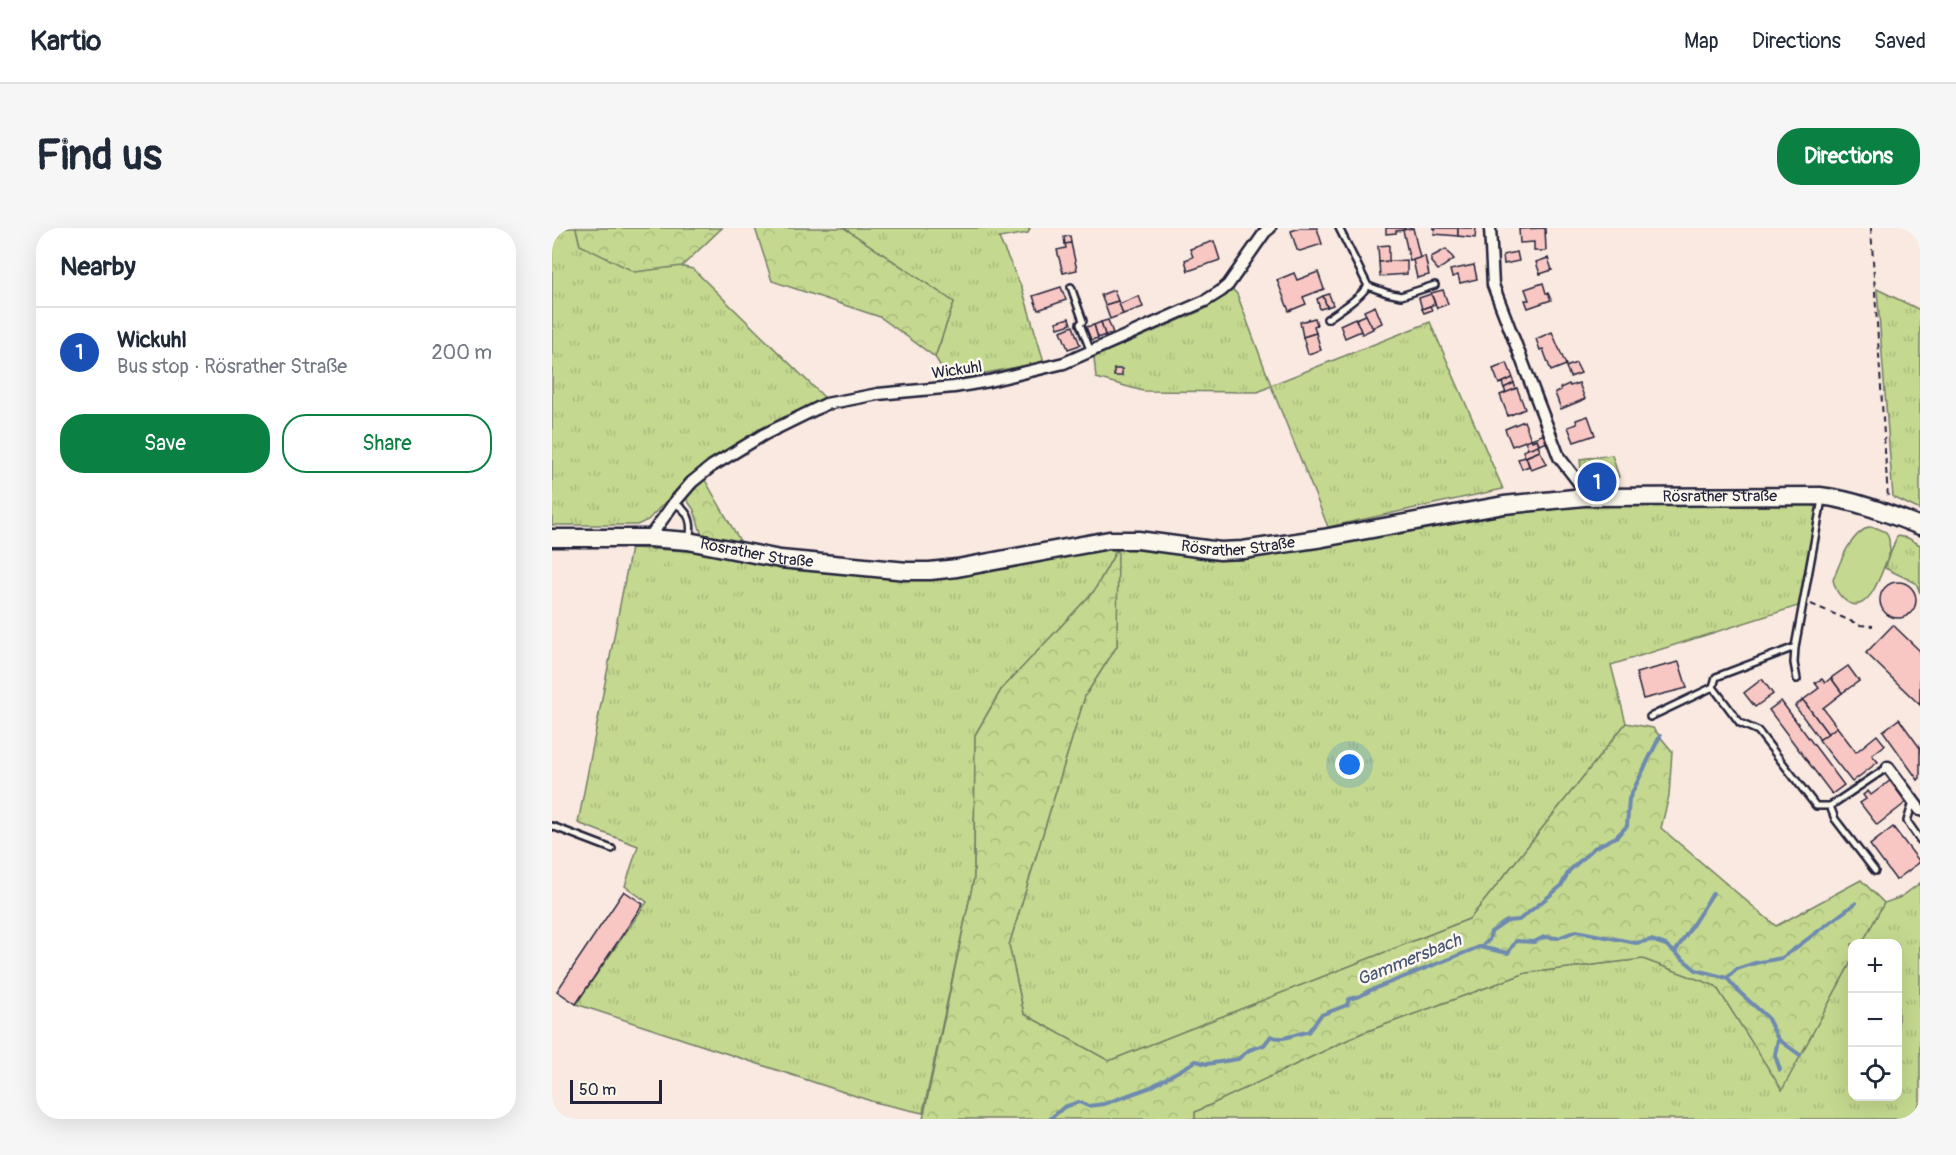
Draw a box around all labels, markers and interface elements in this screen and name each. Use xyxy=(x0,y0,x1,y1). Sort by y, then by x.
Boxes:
text: Kartio xyxy=(30,24,101,59)
text: Map xyxy=(1684,28,1719,55)
text: Directions xyxy=(1752,28,1841,55)
text: Saved xyxy=(1874,28,1926,55)
button: Directions xyxy=(1777,128,1920,185)
text: Find us xyxy=(36,130,162,182)
text: Nearby xyxy=(60,251,136,283)
text: Wickuhl xyxy=(117,326,187,354)
text: 1 xyxy=(76,340,83,365)
text: 200 m xyxy=(431,340,492,365)
text: Bus stop · Rösrather Straße xyxy=(117,354,347,379)
street label: Wickuhl xyxy=(931,357,983,383)
button: Save xyxy=(60,414,270,473)
button: Share xyxy=(282,414,492,473)
pin: 1 xyxy=(1578,460,1616,504)
street label: Rösrather Straße xyxy=(1663,486,1777,507)
street label: Rösrather Straße xyxy=(1180,532,1296,561)
street label: Rösrather Straße xyxy=(698,534,814,572)
your location xyxy=(1335,750,1364,779)
water label: Gammersbach xyxy=(1354,928,1466,991)
map controls xyxy=(1848,939,1902,1101)
button: + xyxy=(1848,939,1902,993)
button: − xyxy=(1848,993,1902,1047)
button: locate xyxy=(1848,1047,1902,1101)
scale bar xyxy=(570,1077,662,1104)
text: 50 m xyxy=(579,1080,616,1100)

